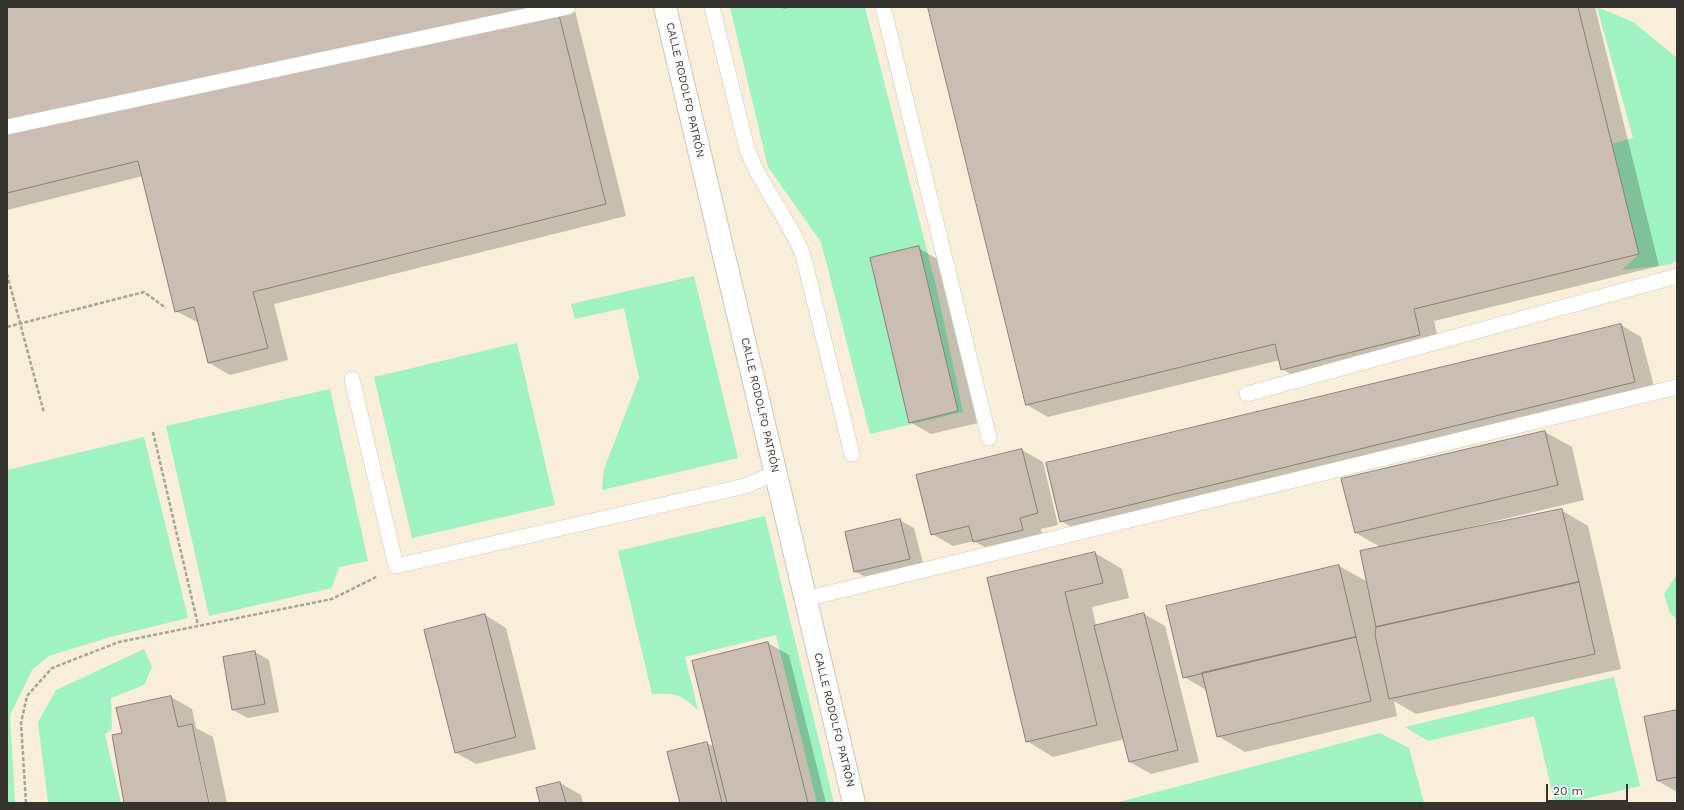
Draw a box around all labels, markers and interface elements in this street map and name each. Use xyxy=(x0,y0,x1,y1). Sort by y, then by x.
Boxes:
street label: CALLE RODOLFO PATRÓN xyxy=(663,21,707,159)
street label: CALLE RODOLFO PATRÓN xyxy=(738,336,782,474)
street label: CALLE RODOLFO PATRÓN xyxy=(811,651,857,789)
scale bar xyxy=(1548,776,1630,802)
text: 20 m xyxy=(1553,784,1583,798)

